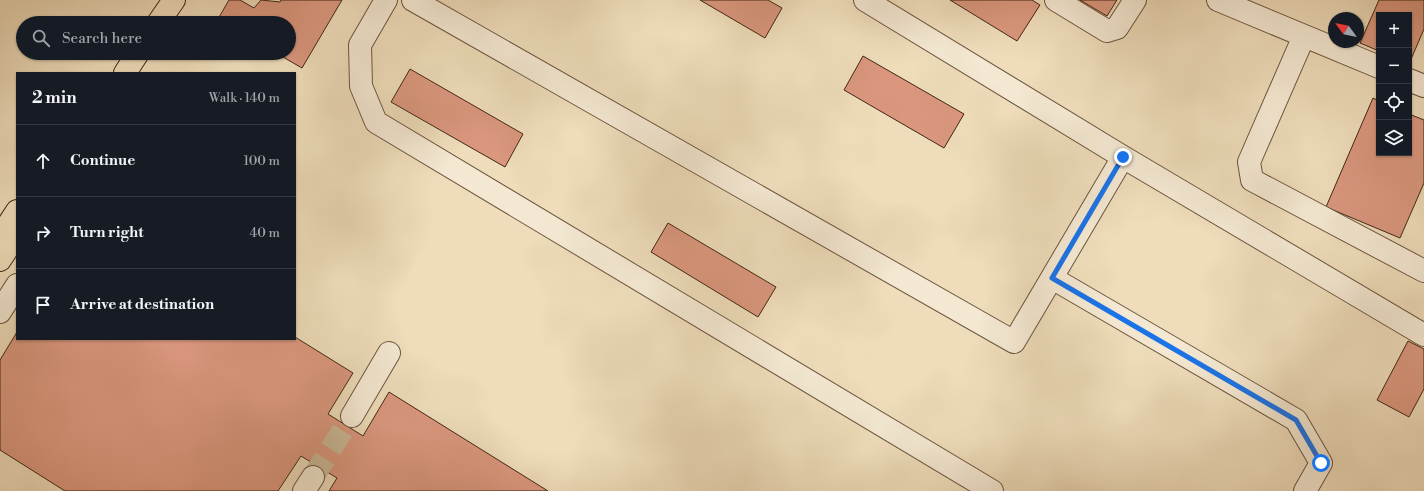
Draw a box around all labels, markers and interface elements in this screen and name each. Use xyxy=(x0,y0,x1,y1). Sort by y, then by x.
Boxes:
north arrow xyxy=(1328,12,1364,48)
map controls xyxy=(1376,12,1412,156)
button: + xyxy=(1376,12,1412,48)
search box xyxy=(16,16,296,60)
icon: search xyxy=(30,27,52,49)
text: Search here xyxy=(62,29,142,48)
button: − xyxy=(1376,48,1412,84)
button: locate xyxy=(1376,84,1412,120)
text: 2 min xyxy=(32,87,77,109)
text: Walk · 140 m xyxy=(209,90,280,106)
button: layers xyxy=(1376,120,1412,156)
route end xyxy=(1114,148,1132,166)
icon: ahead xyxy=(32,150,54,172)
text: Continue xyxy=(70,151,135,170)
text: 100 m xyxy=(244,153,280,169)
icon: right xyxy=(32,222,54,244)
text: Turn right xyxy=(70,223,144,242)
text: 40 m xyxy=(250,225,280,241)
icon: arrive xyxy=(32,294,54,316)
text: Arrive at destination xyxy=(70,295,214,314)
route start xyxy=(1312,454,1330,472)

